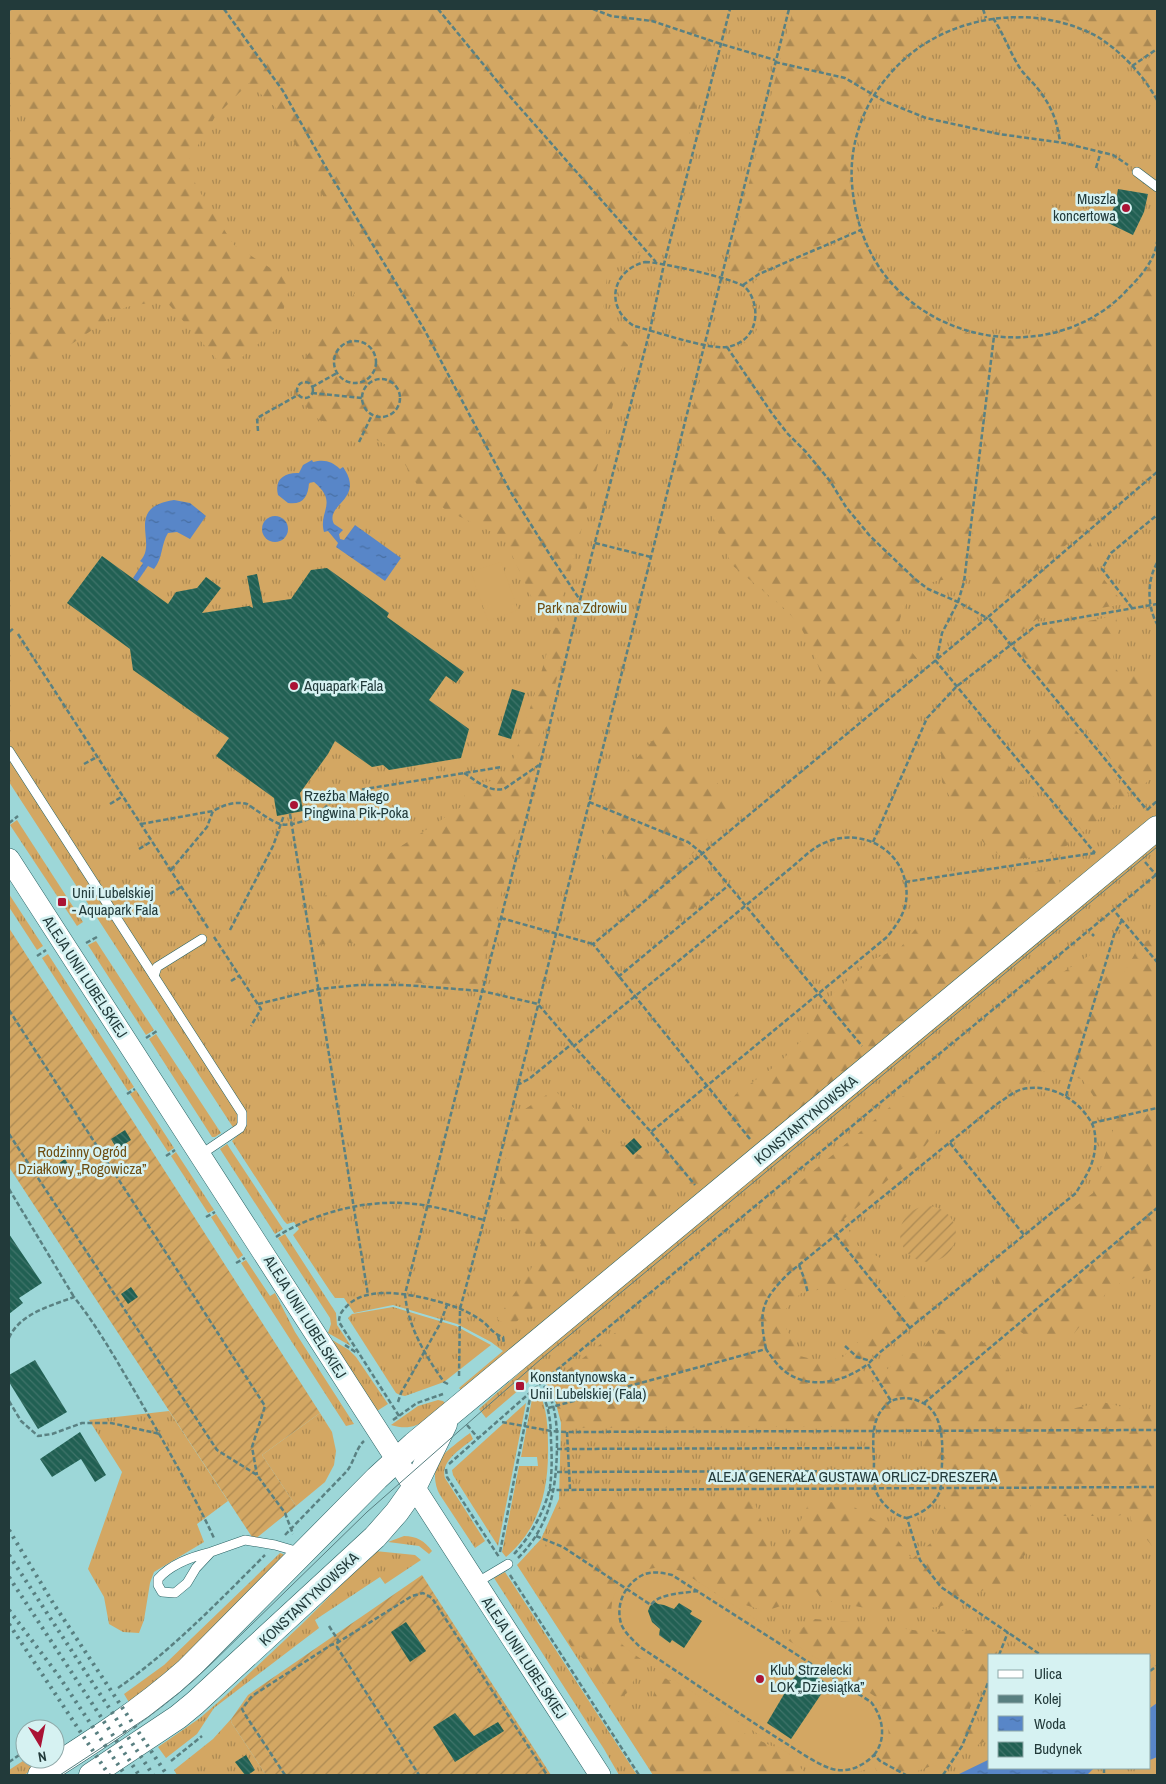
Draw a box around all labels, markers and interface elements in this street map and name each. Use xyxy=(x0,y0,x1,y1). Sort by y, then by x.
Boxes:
place label: Muszla koncertowa xyxy=(1053,188,1116,226)
marker: Muszla koncertowa xyxy=(1120,202,1132,214)
park label: Park na Zdrowiu xyxy=(537,597,627,618)
place label: Aquapark Fala xyxy=(303,675,384,696)
marker: Aquapark Fala xyxy=(288,680,300,692)
place label: Rzeźba Małego Pingwina Pik-Poka xyxy=(304,785,409,823)
marker: Rzeźba Małego Pingwina Pik-Poka xyxy=(288,799,300,811)
place label: Unii Lubelskiej - Aquapark Fala xyxy=(72,882,158,920)
marker: Unii Lubelskiej - Aquapark Fala xyxy=(56,896,68,908)
street label: ALEJA UNII LUBELSKIEJ xyxy=(38,911,133,1042)
street label: KONSTANTYNOWSKA xyxy=(750,1070,862,1169)
park label: Rodzinny Ogród Działkowy „Rogowicza” xyxy=(18,1141,146,1179)
street label: ALEJA UNII LUBELSKIEJ xyxy=(258,1250,352,1382)
place label: Konstantynowska - Unii Lubelskiej (Fala) xyxy=(530,1366,646,1404)
marker: Konstantynowska - Unii Lubelskiej (Fala) xyxy=(514,1380,526,1392)
street label: ALEJA GENERAŁA GUSTAWA ORLICZ-DRESZERA xyxy=(707,1466,998,1487)
street label: KONSTANTYNOWSKA xyxy=(254,1546,364,1650)
street label: ALEJA UNII LUBELSKIEJ xyxy=(477,1592,572,1723)
legend xyxy=(988,1654,1151,1769)
place label: Klub Strzelecki LOK „Dziesiątka” xyxy=(770,1659,864,1697)
text: Ulica xyxy=(1034,1663,1062,1684)
marker: Klub Strzelecki LOK „Dziesiątka” xyxy=(754,1673,766,1685)
text: Kolej xyxy=(1034,1688,1061,1709)
text: Woda xyxy=(1034,1713,1066,1734)
north arrow xyxy=(15,1719,65,1769)
text: Budynek xyxy=(1034,1738,1083,1759)
text: N xyxy=(37,1747,48,1766)

